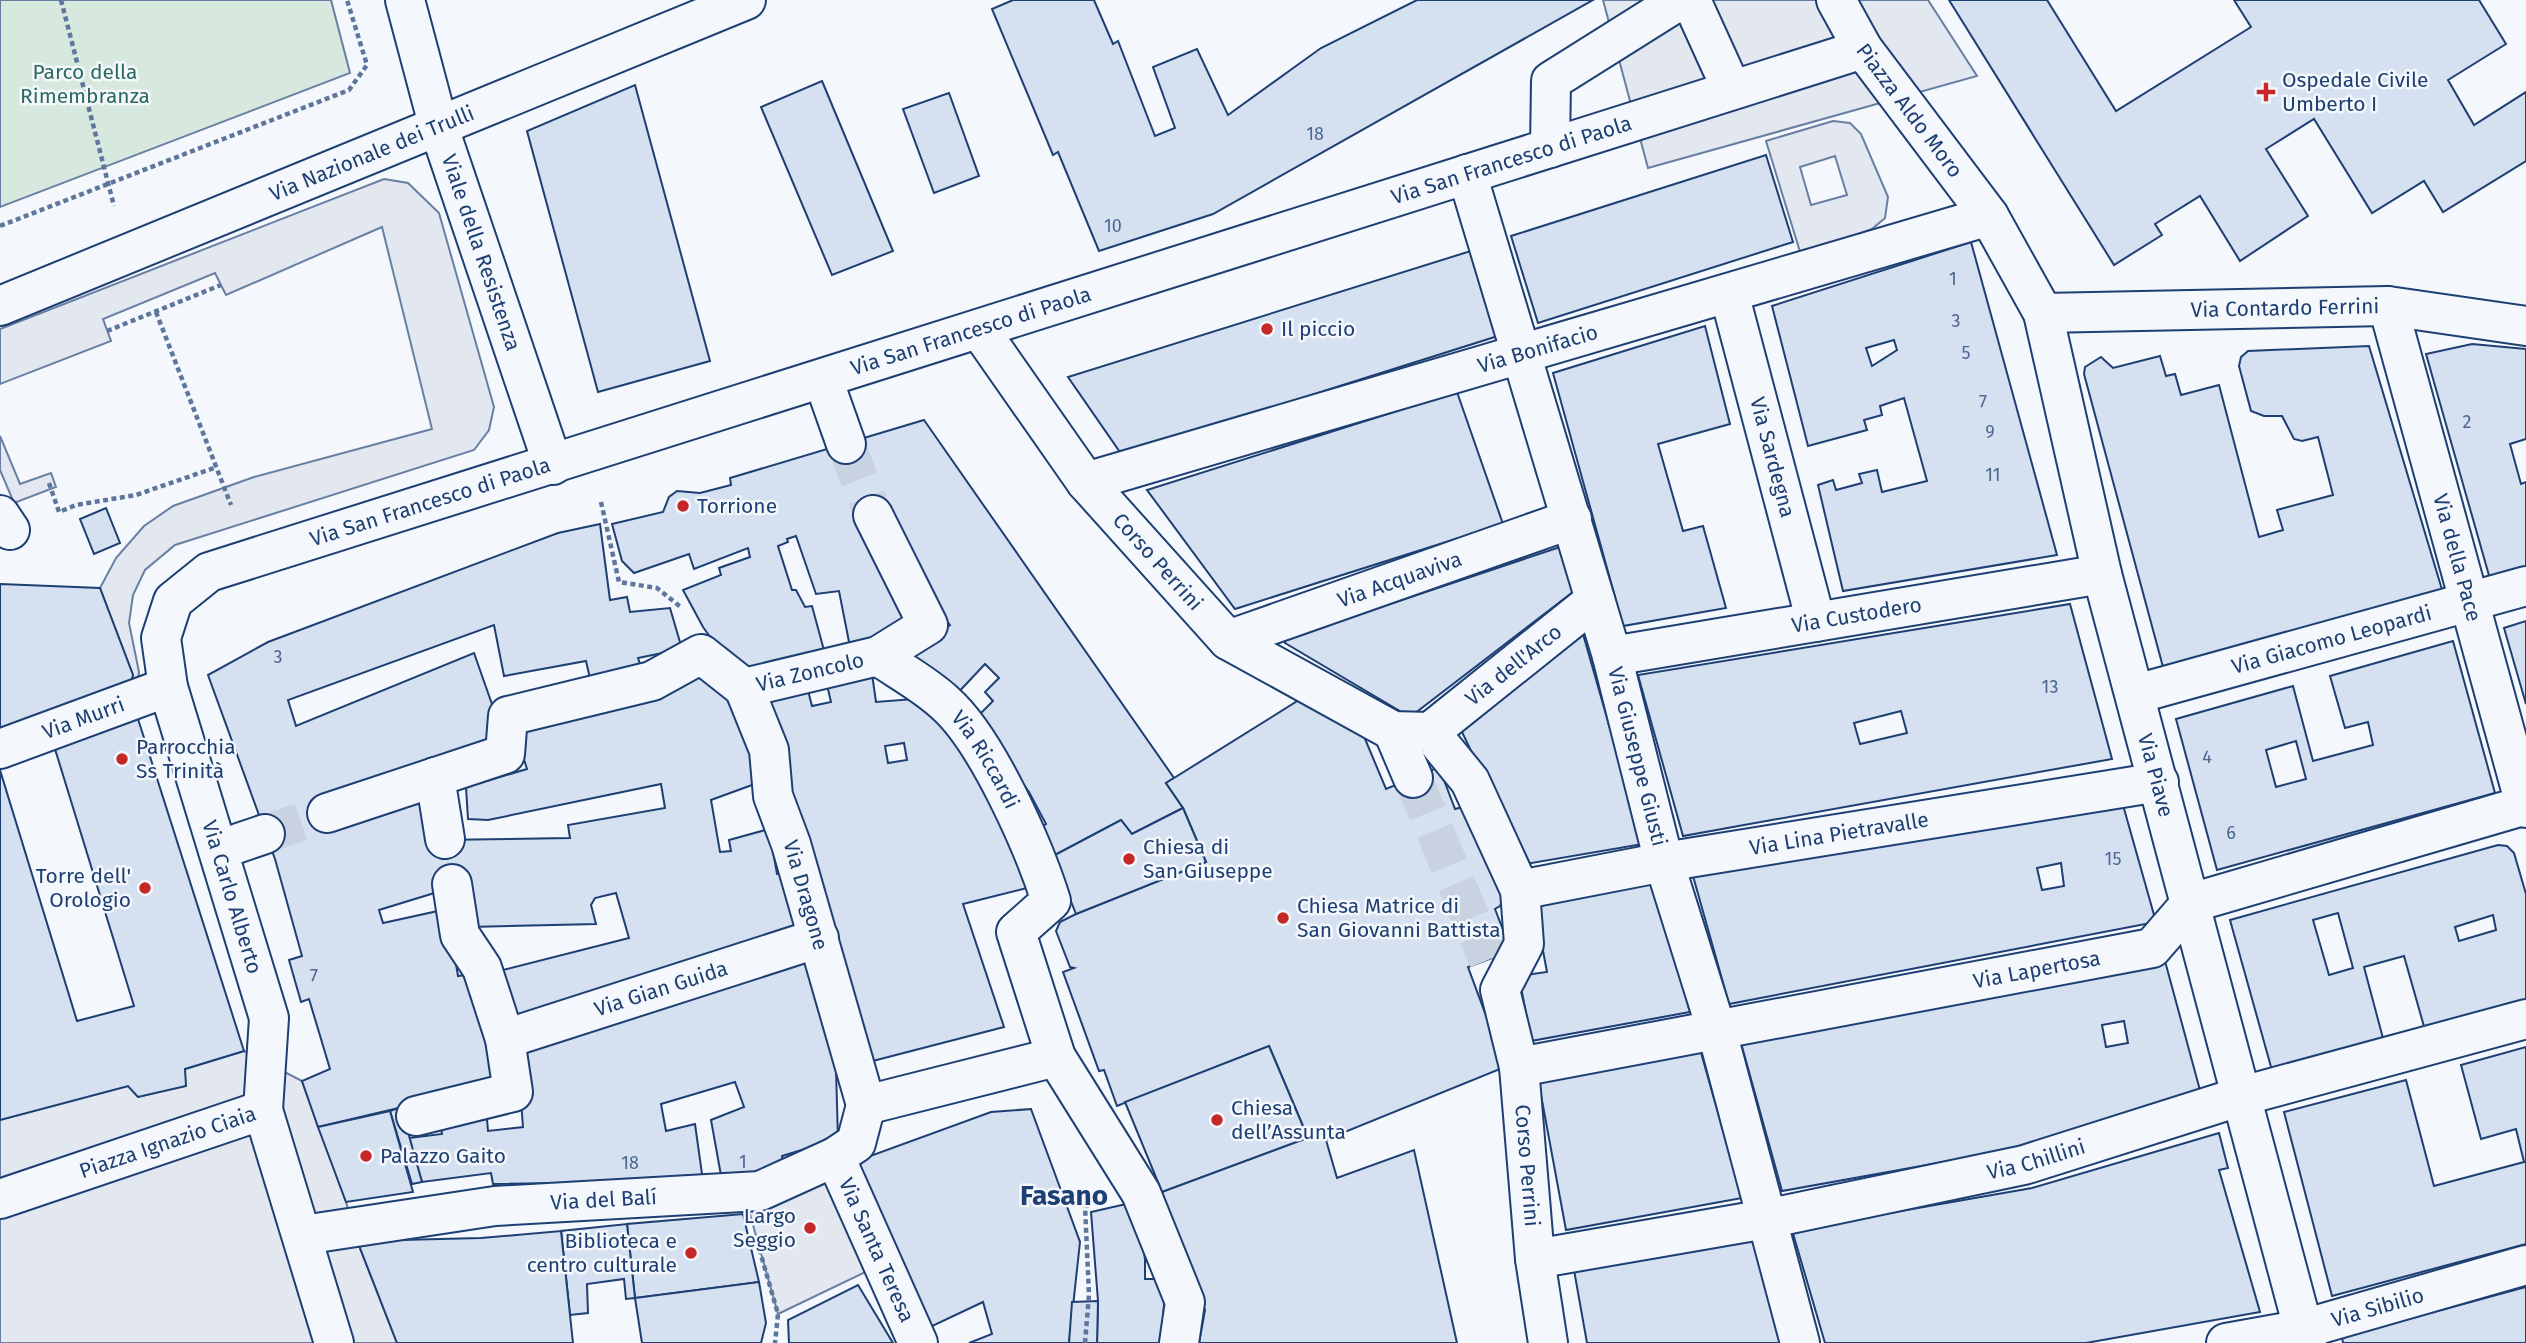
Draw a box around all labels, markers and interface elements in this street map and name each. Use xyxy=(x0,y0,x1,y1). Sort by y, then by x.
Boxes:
street label: Piazza Aldo Moro xyxy=(1850,38,1968,183)
park label: Parco della Rimembranza xyxy=(20,59,150,109)
place label: Ospedale Civile Umberto I xyxy=(2282,67,2429,117)
marker: Ospedale Civile Umberto I xyxy=(2256,82,2276,102)
street label: Via Nazionale dei Trulli xyxy=(266,100,478,207)
street label: Via San Francesco di Paola xyxy=(1388,110,1635,210)
house number: 18 xyxy=(1306,123,1324,145)
street label: Viale della Resistenza xyxy=(436,151,526,354)
house number: 10 xyxy=(1104,215,1122,237)
house number: 1 xyxy=(1949,268,1957,290)
street label: Via San Francesco di Paola xyxy=(847,281,1094,381)
street label: Via Contardo Ferrini xyxy=(2190,293,2380,323)
house number: 3 xyxy=(1952,310,1960,332)
place label: Il piccio xyxy=(1281,316,1355,342)
street label: Via Bonifacio xyxy=(1475,319,1601,379)
marker: Il piccio xyxy=(1259,321,1275,337)
house number: 5 xyxy=(1961,342,1971,364)
house number: 7 xyxy=(1979,391,1987,413)
street label: Via Sardegna xyxy=(1744,394,1801,520)
house number: 2 xyxy=(2463,411,2472,433)
house number: 9 xyxy=(1985,421,1995,443)
street label: Via San Francesco di Paola xyxy=(307,452,554,552)
house number: 11 xyxy=(1985,464,2001,486)
street label: Via della Pace xyxy=(2427,491,2487,624)
place label: Torrione xyxy=(697,493,777,519)
marker: Torrione xyxy=(675,498,691,514)
street label: Corso Perrini xyxy=(1107,508,1208,616)
street label: Via Acquaviva xyxy=(1334,546,1465,613)
street label: Via Custodero xyxy=(1790,591,1924,639)
street label: Via Giacomo Leopardi xyxy=(2229,600,2435,680)
street label: Via dell'Arco xyxy=(1460,619,1567,712)
house number: 3 xyxy=(274,646,282,668)
street label: Via Zoncolo xyxy=(754,647,867,698)
street label: Via Giuseppe Giusti xyxy=(1602,664,1673,849)
house number: 13 xyxy=(2042,676,2058,698)
street label: Via Murri xyxy=(39,691,128,745)
street label: Via Riccardi xyxy=(946,705,1025,813)
street label: Via Piave xyxy=(2132,731,2179,820)
place label: Parrocchia Ss Trinità xyxy=(136,734,236,784)
house number: 4 xyxy=(2202,746,2212,768)
marker: Parrocchia Ss Trinità xyxy=(114,751,130,767)
street label: Via Lina Pietravalle xyxy=(1748,806,1930,861)
street label: Via Carlo Alberto xyxy=(196,817,268,977)
house number: 6 xyxy=(2226,822,2236,844)
place label: Chiesa di San Giuseppe xyxy=(1143,834,1273,884)
street label: Via Dragone xyxy=(778,837,834,953)
house number: 15 xyxy=(2105,848,2121,870)
marker: Chiesa di San Giuseppe xyxy=(1121,851,1137,867)
place label: Torre dell' Orologio xyxy=(36,863,131,913)
marker: Torre dell' Orologio xyxy=(137,880,153,896)
place label: Chiesa Matrice di San Giovanni Battista xyxy=(1297,893,1501,943)
marker: Chiesa Matrice di San Giovanni Battista xyxy=(1275,910,1291,926)
street label: Via Lapertosa xyxy=(1971,945,2103,994)
street label: Via Gian Guida xyxy=(591,955,731,1022)
house number: 7 xyxy=(310,965,318,987)
place label: Chiesa dell’Assunta xyxy=(1231,1095,1346,1145)
street label: Piazza Ignazio Ciaia xyxy=(76,1100,259,1184)
street label: Corso Perrini xyxy=(1509,1103,1545,1228)
marker: Chiesa dell’Assunta xyxy=(1209,1112,1225,1128)
street label: Via Chillini xyxy=(1985,1133,2088,1185)
place label: Palazzo Gaito xyxy=(380,1143,506,1169)
marker: Palazzo Gaito xyxy=(358,1148,374,1164)
house number: 1 xyxy=(739,1151,747,1173)
house number: 18 xyxy=(621,1152,639,1174)
street label: Via Santa Teresa xyxy=(833,1174,920,1326)
district label: Fasano xyxy=(1020,1179,1108,1212)
street label: Via del Balí xyxy=(550,1184,658,1216)
place label: Largo Seggio xyxy=(733,1203,796,1253)
marker: Largo Seggio xyxy=(802,1220,818,1236)
place label: Biblioteca e centro culturale xyxy=(527,1228,677,1278)
marker: Biblioteca e centro culturale xyxy=(683,1245,699,1261)
street label: Via Sibilio xyxy=(2329,1282,2427,1333)

